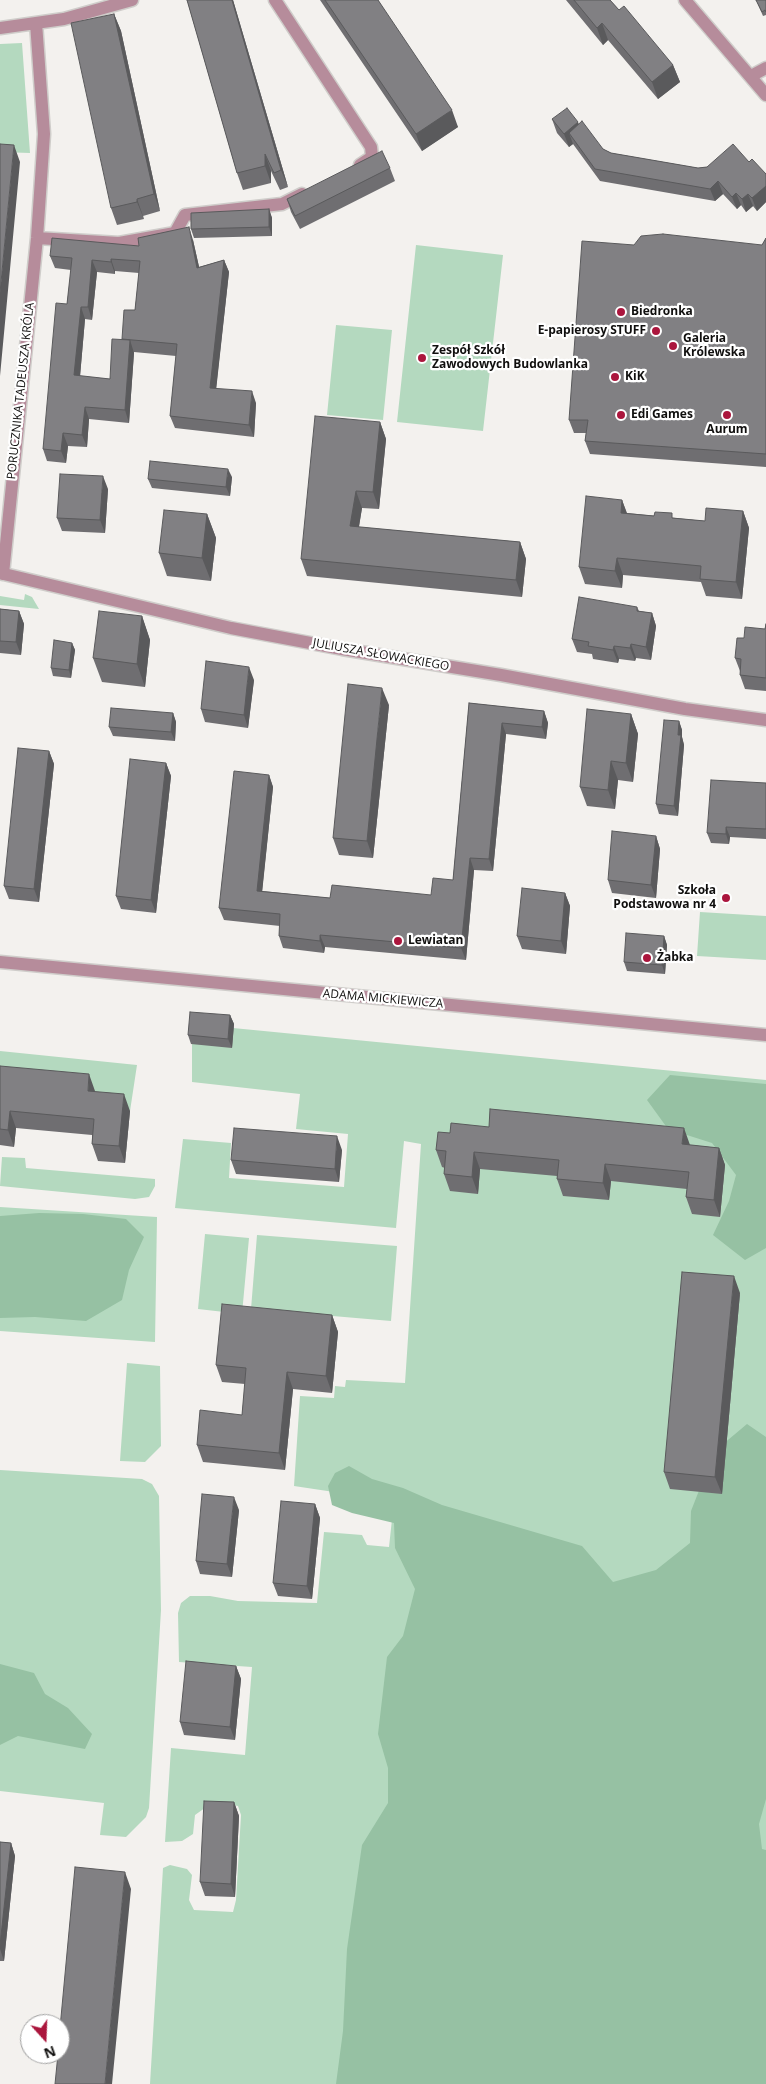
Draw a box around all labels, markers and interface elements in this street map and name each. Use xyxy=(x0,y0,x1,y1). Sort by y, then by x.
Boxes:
street label: PORUCZNIKA TADEUSZA KRÓLA xyxy=(5,302,37,480)
place label: Biedronka xyxy=(631,305,693,319)
marker: Biedronka xyxy=(615,306,627,318)
place label: E-papierosy STUFF xyxy=(538,324,646,338)
marker: E-papierosy STUFF xyxy=(650,325,662,337)
place label: Galeria Królewska xyxy=(683,332,746,360)
marker: Galeria Królewska xyxy=(667,340,679,352)
place label: Zespół Szkół Zawodowych Budowlanka xyxy=(432,344,588,372)
marker: Zespół Szkół Zawodowych Budowlanka xyxy=(416,352,428,364)
place label: KiK xyxy=(625,370,645,384)
marker: KiK xyxy=(609,371,621,383)
place label: Edi Games xyxy=(631,408,693,422)
marker: Edi Games xyxy=(615,409,627,421)
marker: Aurum xyxy=(721,409,733,421)
place label: Aurum xyxy=(706,423,748,437)
street label: JULIUSZA SŁOWACKIEGO xyxy=(312,636,450,674)
place label: Szkoła Podstawowa nr 4 xyxy=(613,884,716,912)
marker: Szkoła Podstawowa nr 4 xyxy=(720,892,732,904)
place label: Lewiatan xyxy=(408,934,463,948)
marker: Lewiatan xyxy=(392,935,404,947)
place label: Żabka xyxy=(657,951,693,965)
marker: Żabka xyxy=(641,952,653,964)
street label: ADAMA MICKIEWICZA xyxy=(322,987,444,1011)
north arrow xyxy=(20,2014,70,2064)
text: N xyxy=(41,2042,59,2063)

